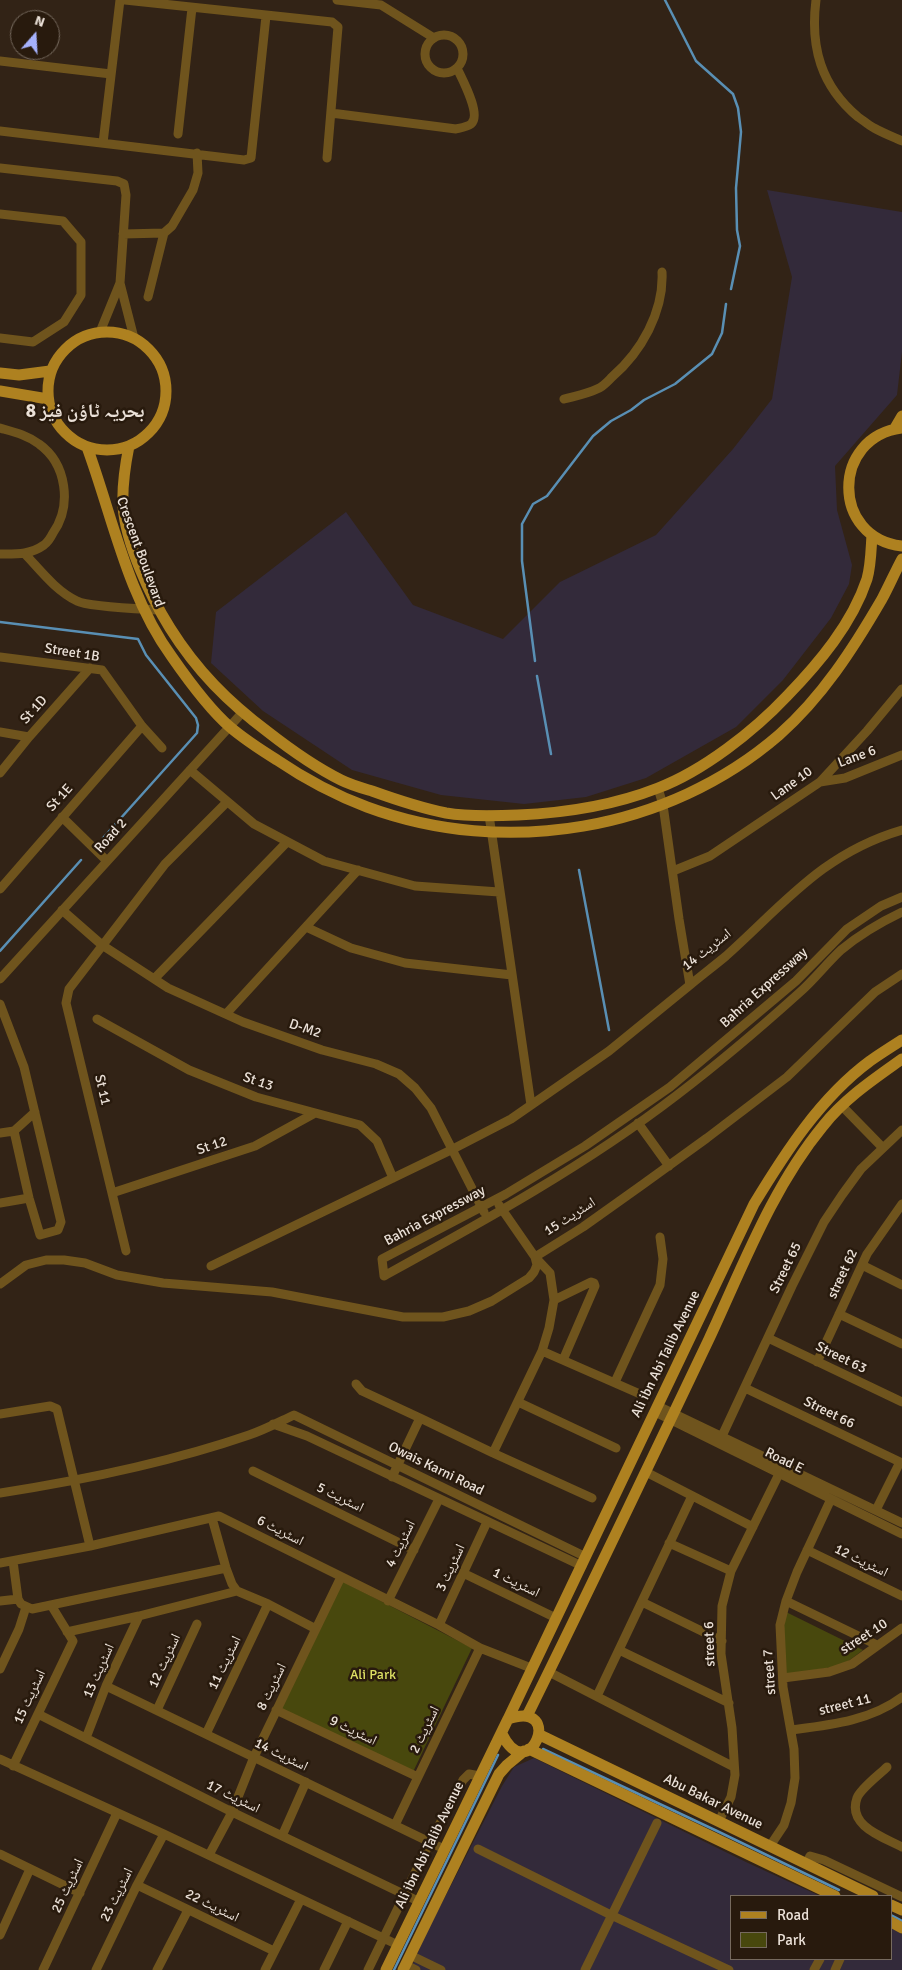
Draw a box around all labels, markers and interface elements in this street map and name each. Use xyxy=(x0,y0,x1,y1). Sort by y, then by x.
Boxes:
north arrow xyxy=(10,10,60,60)
text: N xyxy=(32,12,47,31)
district label: بحریہ ٹاؤن فیز 8 xyxy=(26,401,144,423)
street label: Crescent Boulevard xyxy=(112,495,168,609)
street label: Street 1B xyxy=(43,640,101,666)
street label: St 1D xyxy=(17,692,51,728)
street label: Lane 6 xyxy=(836,742,878,772)
street label: Lane 10 xyxy=(768,763,816,805)
street label: St 1E xyxy=(43,781,77,815)
street label: Road 2 xyxy=(91,815,131,857)
street label: اسٹریٹ 14 xyxy=(679,926,735,974)
street label: Bahria Expressway xyxy=(717,944,811,1032)
street label: D-M2 xyxy=(287,1016,323,1042)
street label: St 13 xyxy=(241,1069,275,1095)
street label: St 11 xyxy=(90,1073,114,1107)
street label: St 12 xyxy=(195,1133,229,1159)
street label: Bahria Expressway xyxy=(382,1182,488,1250)
street label: اسٹریٹ 15 xyxy=(541,1194,599,1240)
street label: Street 65 xyxy=(766,1240,806,1296)
street label: street 62 xyxy=(824,1246,862,1302)
street label: Ali ibn Abi Talib Avenue xyxy=(628,1288,704,1420)
street label: Street 63 xyxy=(813,1338,869,1378)
street label: Street 66 xyxy=(801,1393,857,1433)
street label: Owais Karni Road xyxy=(385,1439,487,1499)
street label: Road E xyxy=(762,1444,806,1478)
street label: اسٹریٹ 5 xyxy=(314,1479,366,1517)
street label: اسٹریٹ 6 xyxy=(254,1512,306,1550)
street label: اسٹریٹ 4 xyxy=(382,1518,420,1570)
street label: اسٹریٹ 12 xyxy=(831,1541,891,1581)
street label: اسٹریٹ 3 xyxy=(433,1542,469,1594)
street label: اسٹریٹ 1 xyxy=(490,1564,542,1602)
street label: street 10 xyxy=(837,1616,891,1658)
street label: street 6 xyxy=(701,1621,719,1667)
street label: اسٹریٹ 12 xyxy=(145,1631,185,1691)
street label: اسٹریٹ 11 xyxy=(205,1633,245,1693)
street label: اسٹریٹ 13 xyxy=(80,1641,118,1701)
street label: street 7 xyxy=(760,1649,780,1695)
street label: اسٹریٹ 8 xyxy=(253,1661,291,1713)
street label: اسٹریٹ 15 xyxy=(10,1667,50,1727)
park label: Ali Park xyxy=(350,1667,396,1683)
street label: street 11 xyxy=(817,1690,873,1720)
street label: اسٹریٹ 2 xyxy=(406,1704,444,1756)
street label: اسٹریٹ 9 xyxy=(327,1712,379,1750)
street label: اسٹریٹ 14 xyxy=(251,1735,311,1775)
street label: Abu Bakar Avenue xyxy=(661,1771,765,1833)
street label: اسٹریٹ 17 xyxy=(203,1777,263,1817)
street label: Ali ibn Abi Talib Avenue xyxy=(392,1779,468,1911)
street label: اسٹریٹ 25 xyxy=(48,1856,88,1916)
street label: اسٹریٹ 23 xyxy=(97,1865,137,1925)
street label: اسٹریٹ 22 xyxy=(182,1886,242,1926)
legend xyxy=(730,1895,892,1960)
text: Road xyxy=(777,1906,809,1924)
text: Park xyxy=(777,1931,806,1949)

